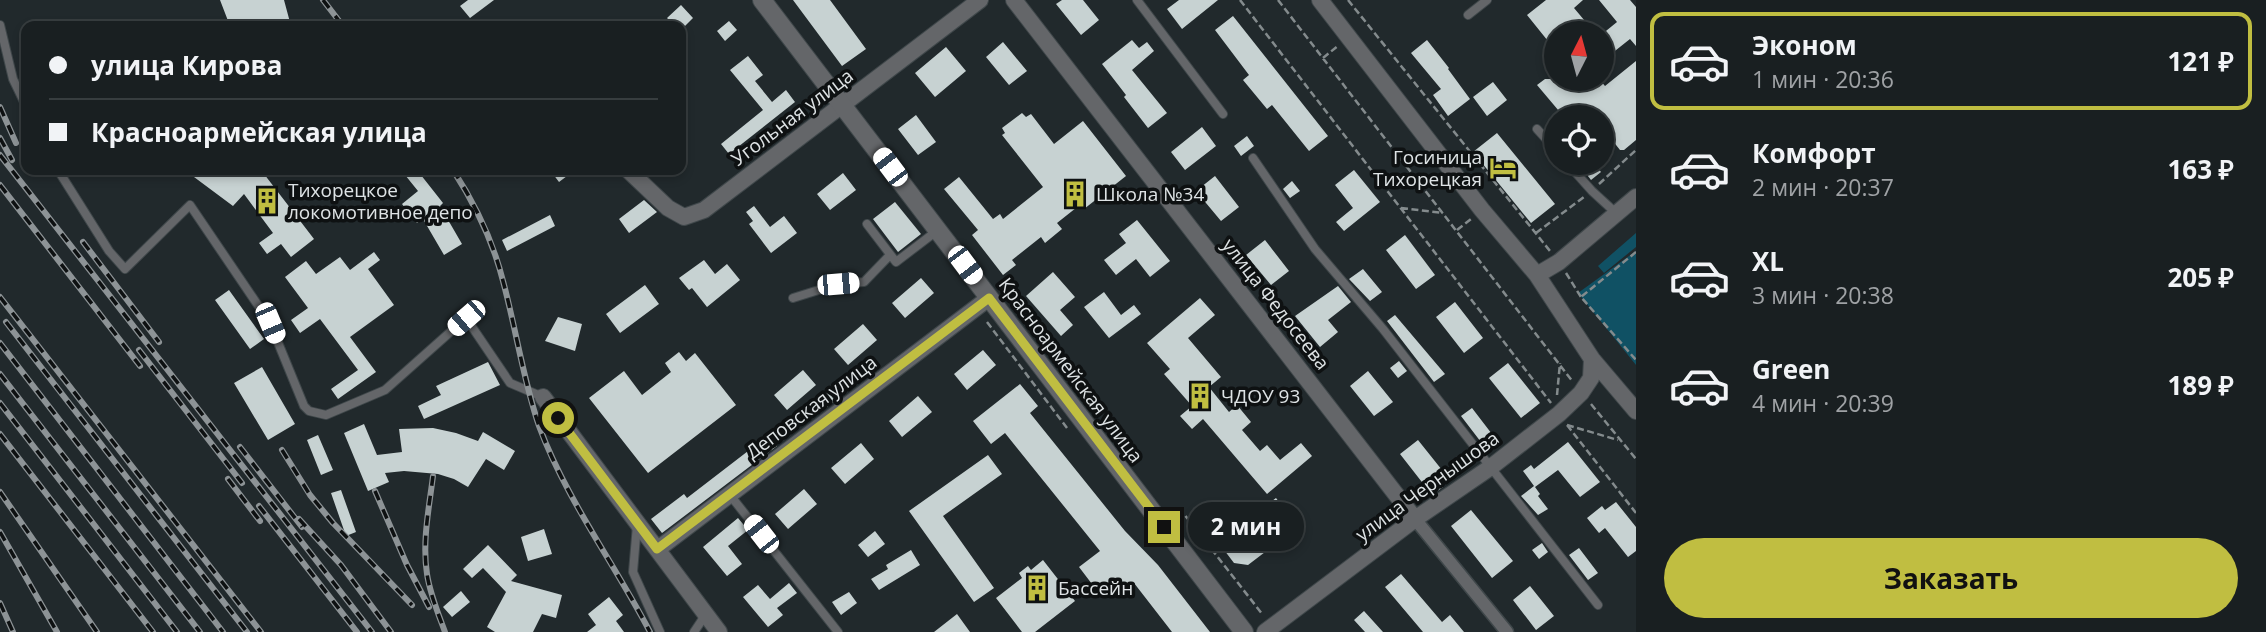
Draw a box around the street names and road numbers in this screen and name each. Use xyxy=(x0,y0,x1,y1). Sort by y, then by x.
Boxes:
street label: Угольная улица xyxy=(726,63,858,171)
street label: улица Федосеева xyxy=(1217,233,1335,375)
street label: Красноармейская улица xyxy=(993,272,1149,468)
street label: Деповская улица xyxy=(740,349,882,465)
street label: улица Чернышова xyxy=(1350,425,1504,547)

